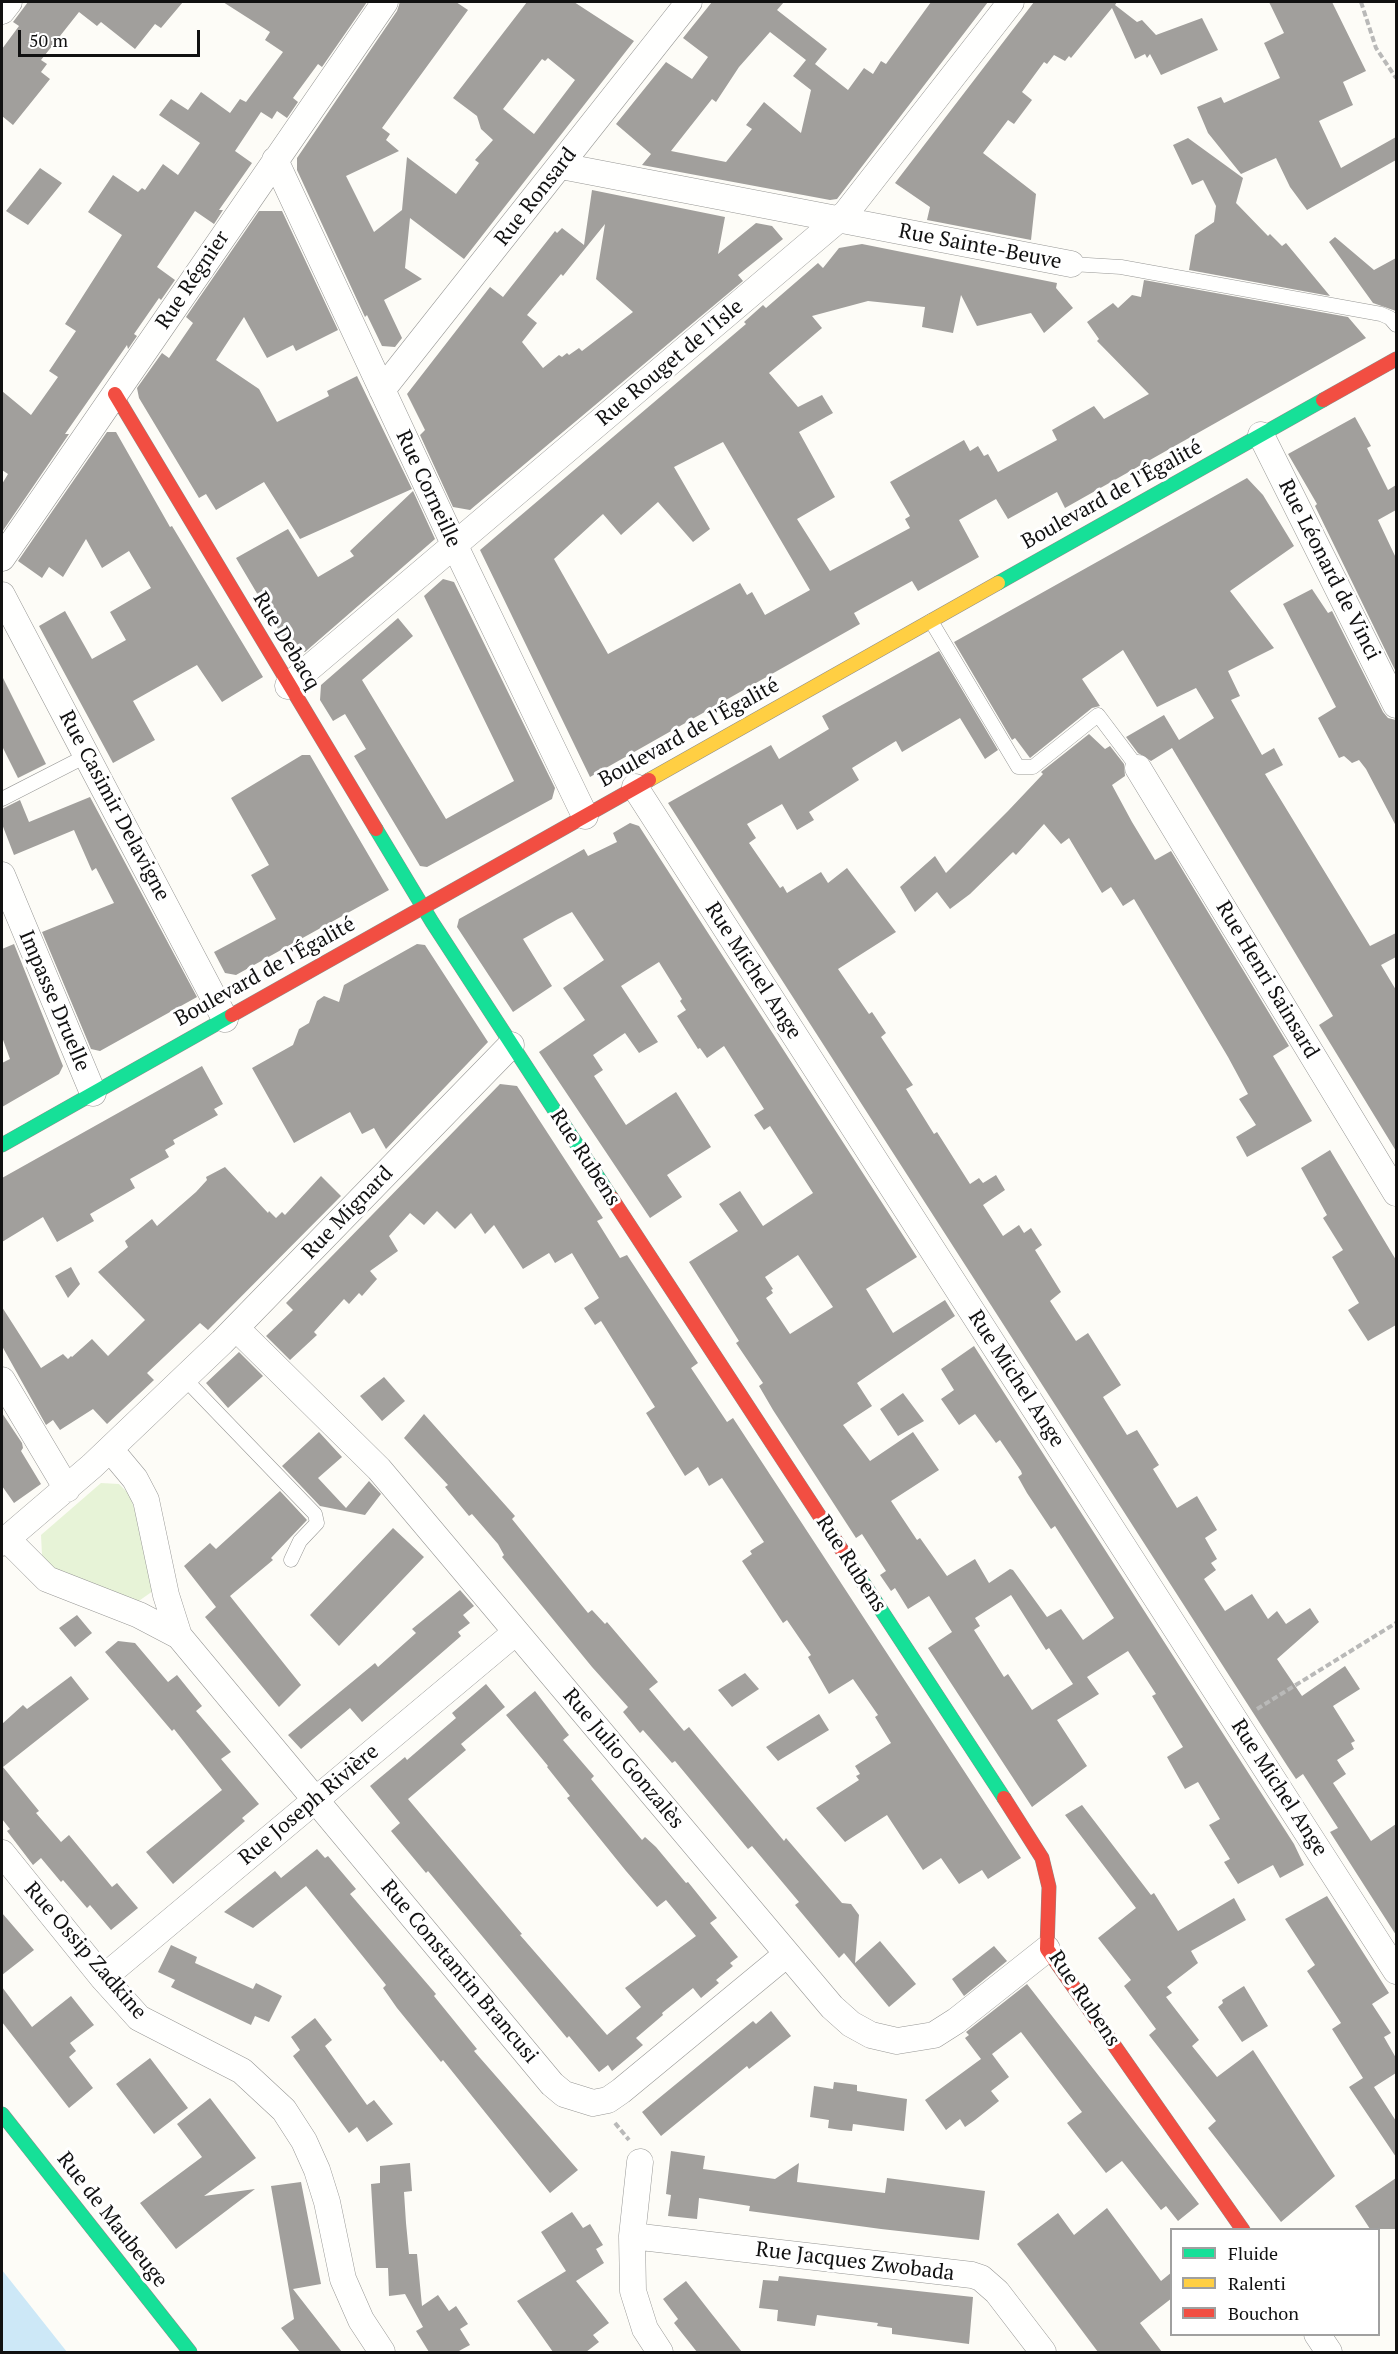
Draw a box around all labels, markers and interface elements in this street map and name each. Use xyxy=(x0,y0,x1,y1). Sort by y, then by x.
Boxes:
scale bar xyxy=(21,18,202,56)
text: 50 m xyxy=(29,28,68,52)
street label: Rue Ronsard xyxy=(490,143,582,251)
street label: Rue Sainte-Beuve xyxy=(896,219,1064,275)
street label: Rue Régnier xyxy=(151,226,235,334)
street label: Rue Rouget de l'Isle xyxy=(591,294,749,432)
street label: Rue Corneille xyxy=(390,426,466,552)
street label: Boulevard de l'Égalité xyxy=(1017,435,1207,555)
street label: Rue Léonard de Vinci xyxy=(1273,475,1385,665)
street label: Rue Debacq xyxy=(247,588,325,694)
street label: Boulevard de l'Égalité xyxy=(594,673,784,793)
street label: Rue Casimir Delavigne xyxy=(53,707,175,905)
street label: Rue Henri Sainsard xyxy=(1210,897,1324,1063)
street label: Rue Michel Ange xyxy=(699,898,807,1044)
street label: Boulevard de l'Égalité xyxy=(170,912,360,1032)
street label: Impasse Druelle xyxy=(13,927,95,1075)
street label: Rue Rubens xyxy=(544,1105,626,1211)
street label: Rue Mignard xyxy=(297,1161,399,1265)
street label: Rue Michel Ange xyxy=(962,1306,1070,1452)
street label: Rue Rubens xyxy=(810,1511,892,1617)
street label: Rue Julio Gonzalès xyxy=(557,1684,689,1834)
street label: Rue Michel Ange xyxy=(1225,1715,1333,1861)
street label: Rue Joseph Rivière xyxy=(234,1739,384,1871)
street label: Rue Constantin Brancusi xyxy=(375,1875,543,2069)
street label: Rue Ossip Zadkine xyxy=(19,1877,151,2025)
street label: Rue Rubens xyxy=(1043,1946,1125,2052)
street label: Rue de Maubeuge xyxy=(51,2147,173,2293)
legend xyxy=(1170,2228,1380,2336)
street label: Rue Jacques Zwobada xyxy=(754,2237,956,2287)
text: Fluide xyxy=(1228,2241,1278,2265)
text: Ralenti xyxy=(1228,2271,1286,2295)
text: Bouchon xyxy=(1228,2301,1299,2325)

